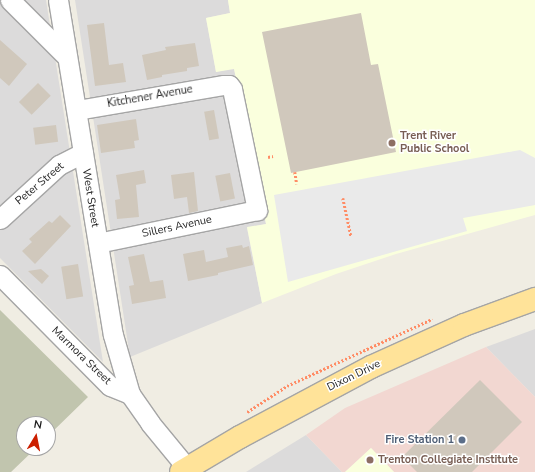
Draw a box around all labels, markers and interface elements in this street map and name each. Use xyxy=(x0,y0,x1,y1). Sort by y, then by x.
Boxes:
street label: Kitchener Avenue xyxy=(106,83,194,111)
place label: Trent River Public School xyxy=(400,130,469,156)
marker: Trent River Public School xyxy=(387,138,397,148)
street label: Peter Street xyxy=(13,160,67,208)
street label: West Street xyxy=(79,168,101,228)
street label: Sillers Avenue xyxy=(141,213,213,241)
street label: Marmora Street xyxy=(49,324,113,388)
street label: Dixon Drive xyxy=(325,357,383,395)
north arrow xyxy=(16,416,56,456)
text: N xyxy=(33,417,43,433)
place label: Fire Station 1 xyxy=(385,433,454,447)
marker: Fire Station 1 xyxy=(457,435,467,445)
place label: Trenton Collegiate Institute xyxy=(378,453,518,467)
marker: Trenton Collegiate Institute xyxy=(365,455,375,465)

